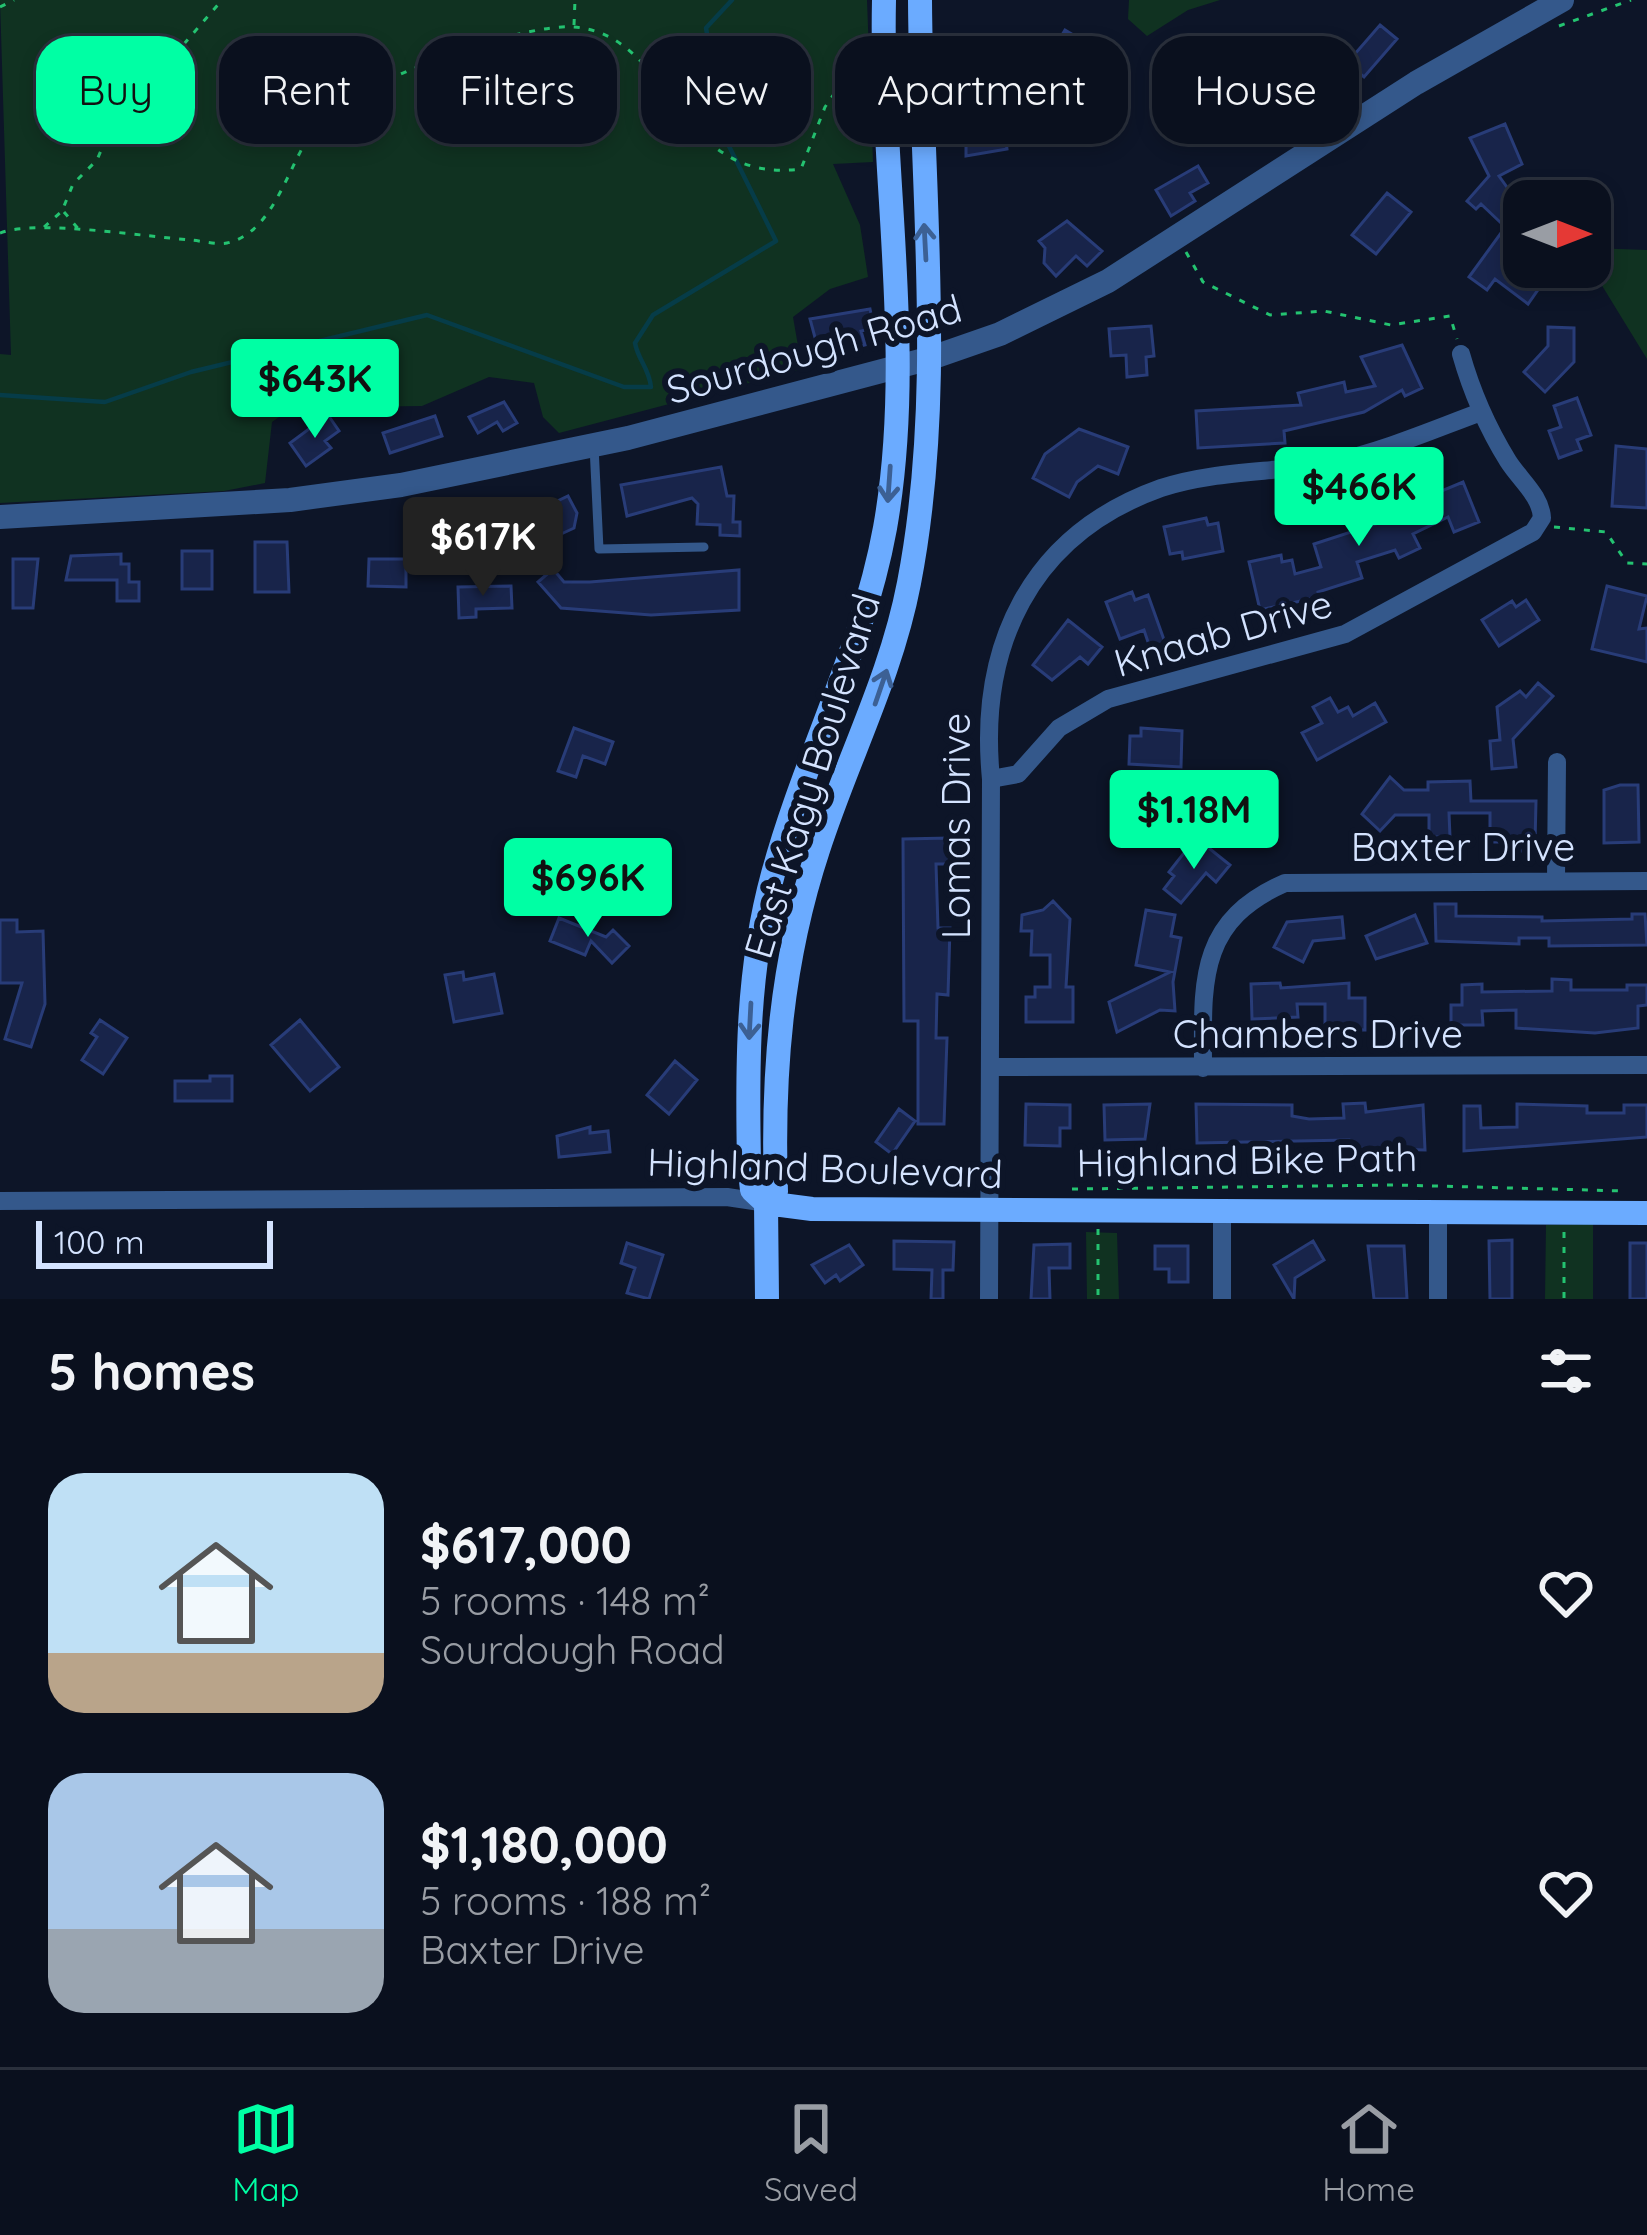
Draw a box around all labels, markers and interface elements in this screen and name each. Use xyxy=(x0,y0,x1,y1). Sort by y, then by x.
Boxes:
chip: Buy xyxy=(36,36,195,144)
chip: Rent xyxy=(219,36,393,144)
chip: Filters xyxy=(417,36,617,144)
chip: New xyxy=(641,36,811,144)
chip: Apartment xyxy=(835,36,1128,144)
chip: House xyxy=(1152,36,1359,144)
north arrow xyxy=(1503,180,1611,288)
map controls xyxy=(1503,180,1611,288)
one-way arrow xyxy=(913,223,936,262)
street label: Sourdough Road xyxy=(661,283,967,414)
pin: $643K xyxy=(231,339,399,441)
text: $643K xyxy=(258,353,372,402)
pin: $466K xyxy=(1275,447,1443,549)
text: $466K xyxy=(1302,461,1416,510)
one-way arrow xyxy=(877,464,900,503)
pin: $617K xyxy=(399,497,567,599)
text: $617K xyxy=(430,511,536,560)
street label: Knaab Drive xyxy=(1108,578,1337,687)
street label: East Kagy Boulevard xyxy=(733,588,890,964)
one-way arrow xyxy=(871,669,893,707)
street label: Lomas Drive xyxy=(931,713,980,939)
pin: $1.18M xyxy=(1096,770,1292,872)
text: $1.18M xyxy=(1137,784,1251,833)
street label: Baxter Drive xyxy=(1351,822,1575,871)
pin: $696K xyxy=(504,838,672,940)
text: $696K xyxy=(531,852,645,901)
one-way arrow xyxy=(738,1001,761,1040)
street label: Chambers Drive xyxy=(1173,1009,1463,1058)
street label: Highland Bike Path xyxy=(1076,1132,1418,1187)
street label: Highland Boulevard xyxy=(646,1137,1004,1198)
scale bar xyxy=(36,1215,273,1268)
text: 100 m xyxy=(54,1221,145,1262)
icon: filters xyxy=(1533,1338,1599,1404)
text: 5 homes xyxy=(48,1339,255,1403)
text: $617,000 xyxy=(420,1512,632,1576)
icon: home xyxy=(144,1521,288,1665)
icon: heart xyxy=(1533,1560,1599,1626)
text: 5 rooms · 148 m² xyxy=(420,1576,710,1625)
text: Sourdough Road xyxy=(420,1625,725,1674)
text: $1,180,000 xyxy=(420,1812,668,1876)
icon: home xyxy=(144,1821,288,1965)
icon: heart xyxy=(1533,1860,1599,1926)
text: 5 rooms · 188 m² xyxy=(420,1876,711,1925)
text: Baxter Drive xyxy=(420,1925,644,1974)
tab: Map xyxy=(232,2096,299,2209)
tab: Saved xyxy=(764,2096,858,2209)
tab: Home xyxy=(1322,2096,1415,2209)

